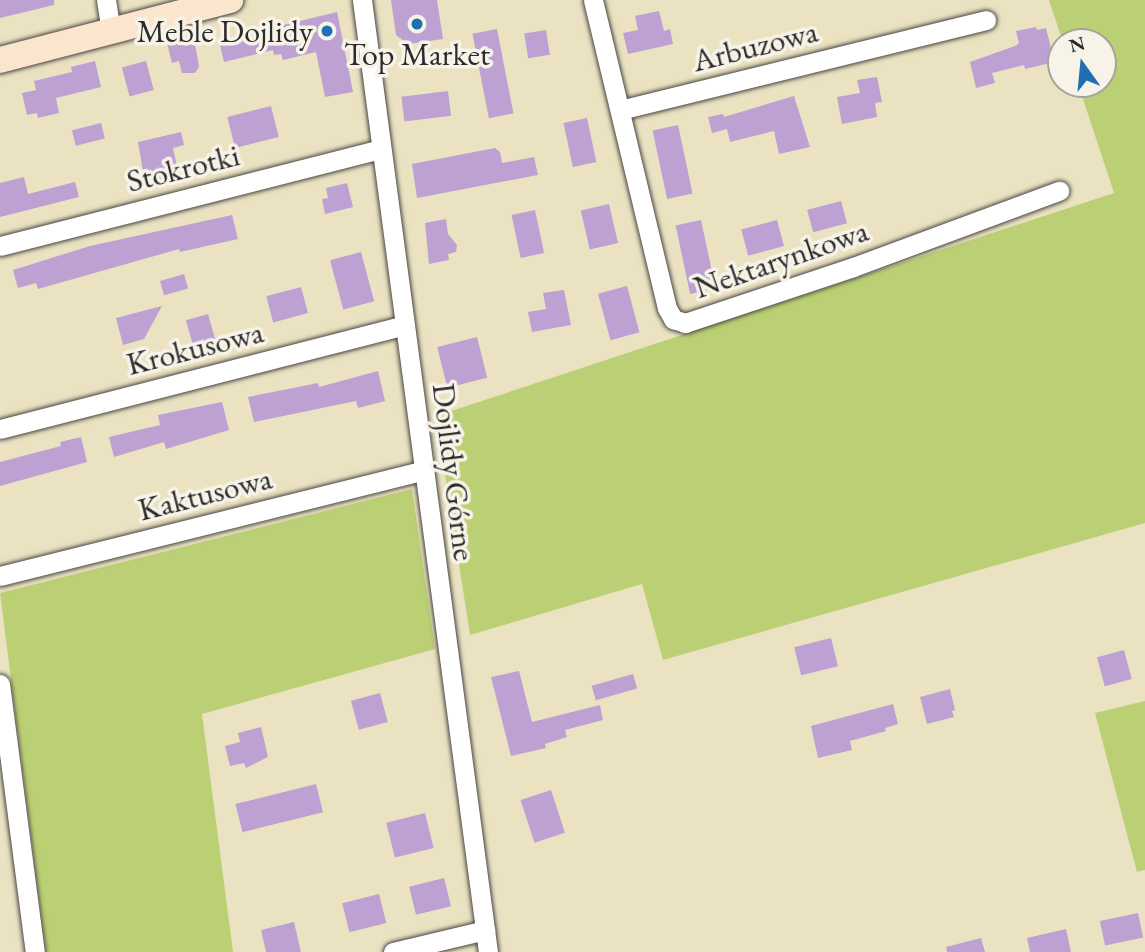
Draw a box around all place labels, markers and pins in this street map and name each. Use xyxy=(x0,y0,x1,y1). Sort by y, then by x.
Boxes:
place label: Meble Dojlidy xyxy=(137,12,313,50)
marker: Top Market xyxy=(409,16,425,32)
marker: Meble Dojlidy xyxy=(319,23,335,39)
place label: Top Market xyxy=(344,35,490,73)

